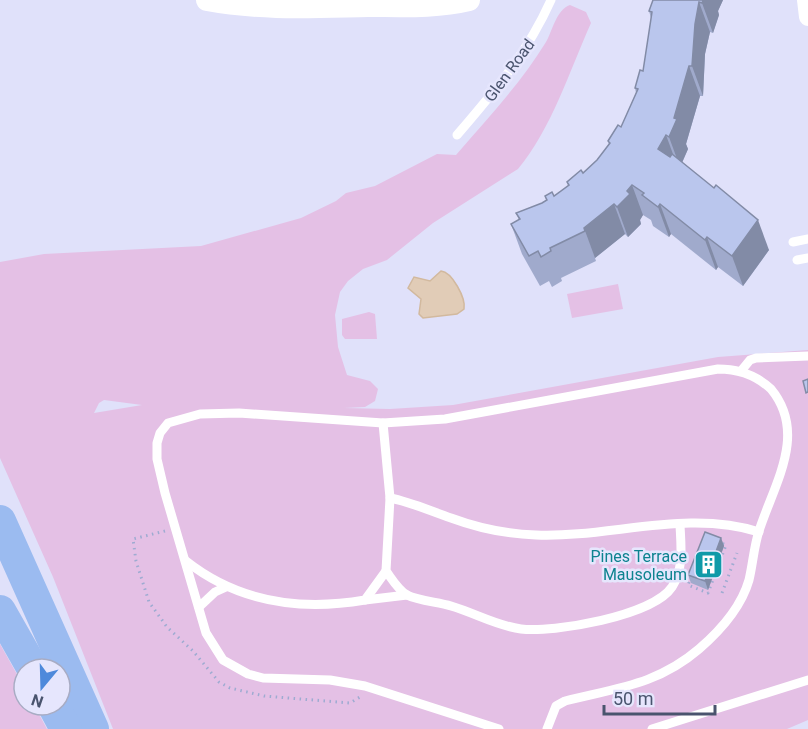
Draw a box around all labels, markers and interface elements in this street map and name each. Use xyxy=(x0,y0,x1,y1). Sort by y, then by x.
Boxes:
street label: Glen Road xyxy=(480,35,538,105)
place label: Pines Terrace Mausoleum xyxy=(590,547,687,584)
building icon: Pines Terrace Mausoleum xyxy=(692,549,724,581)
north arrow xyxy=(12,657,72,717)
scale bar xyxy=(604,678,715,716)
text: 50 m xyxy=(613,688,653,709)
text: N xyxy=(29,690,46,712)

